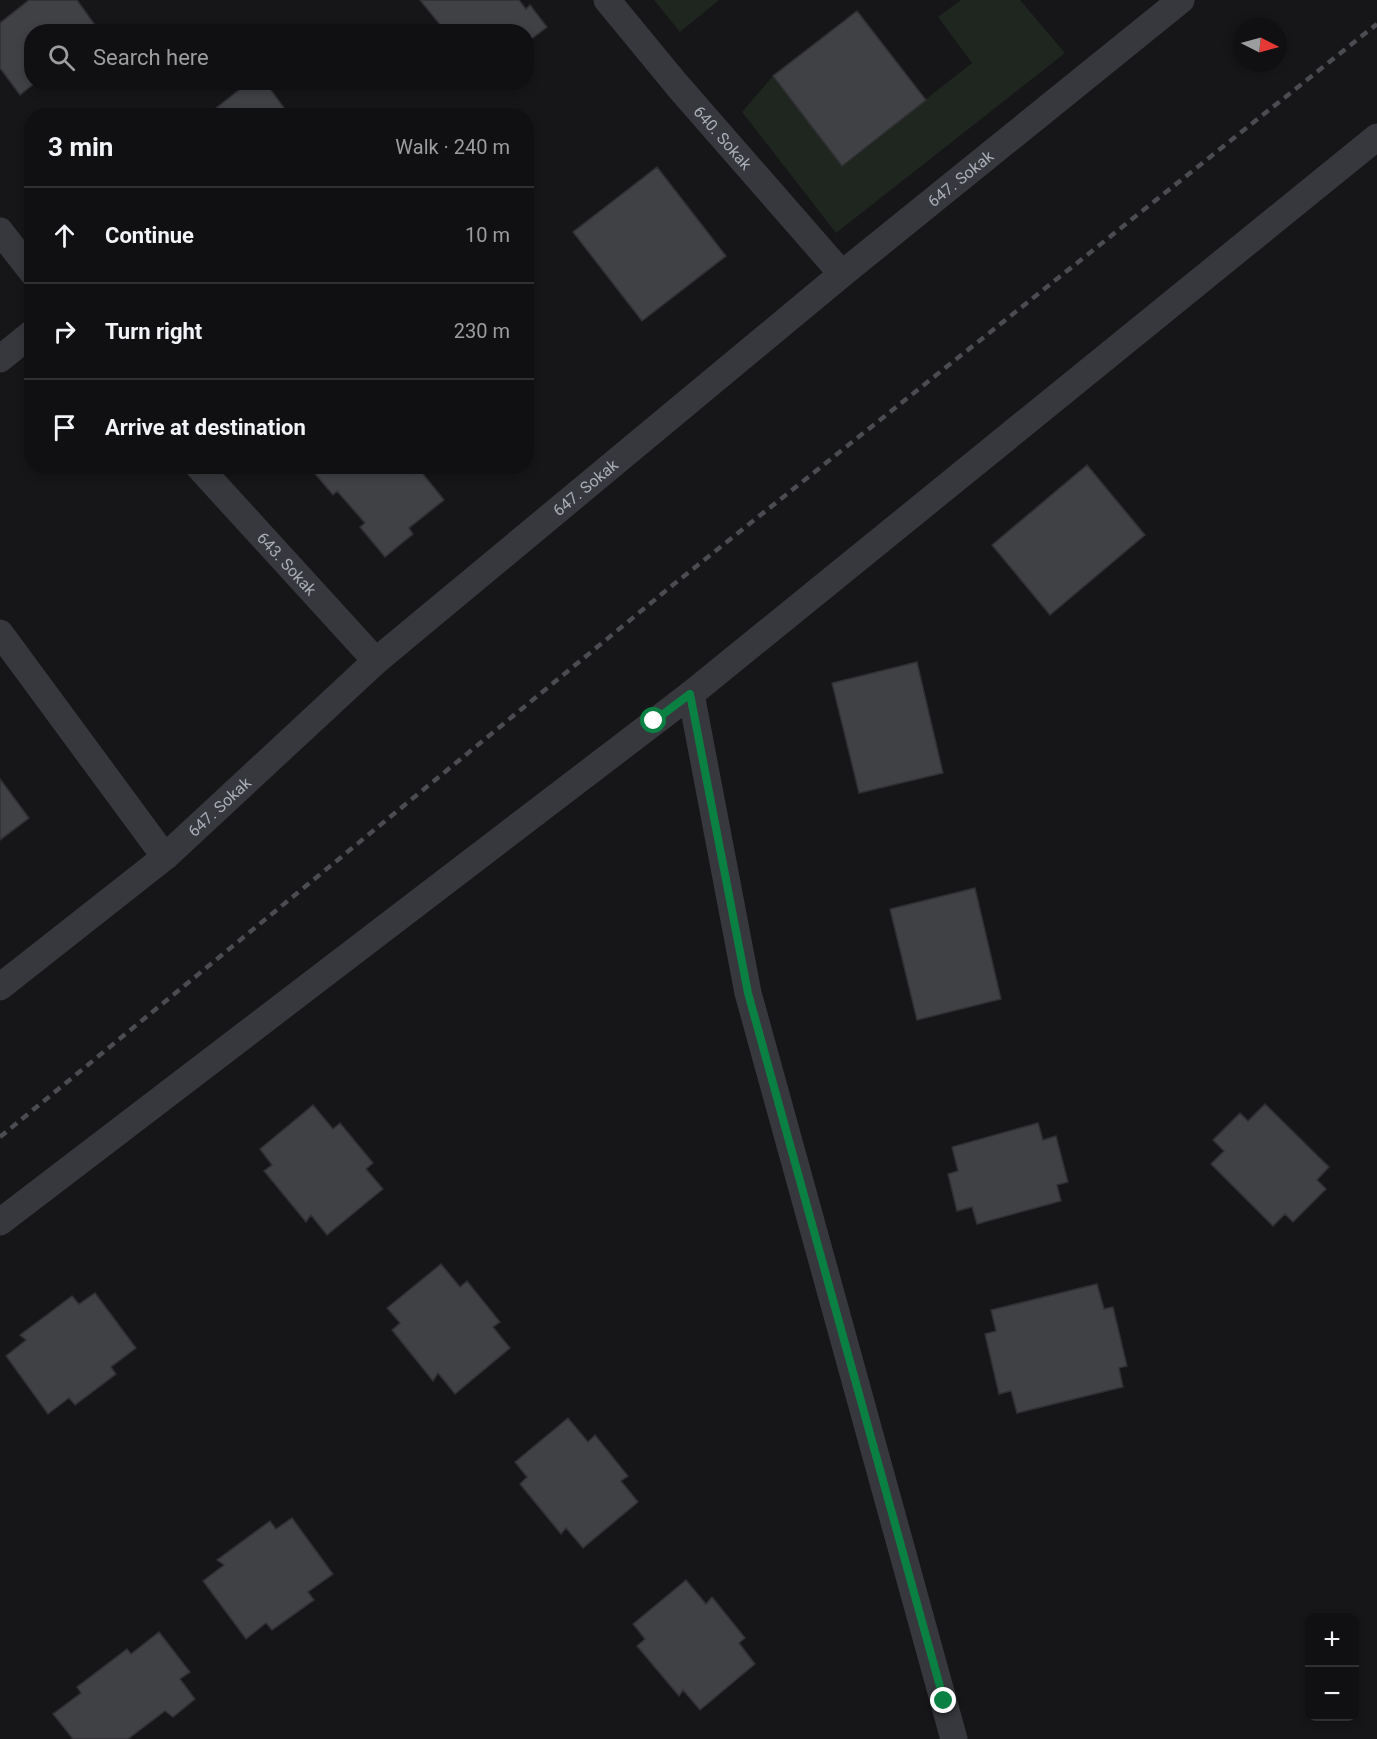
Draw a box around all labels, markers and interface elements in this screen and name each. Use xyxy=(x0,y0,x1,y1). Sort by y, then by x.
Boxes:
north arrow xyxy=(1233,18,1287,72)
search box xyxy=(24,24,534,90)
icon: search xyxy=(45,41,78,74)
text: Search here xyxy=(93,45,209,70)
street label: 640. Sokak xyxy=(690,102,757,174)
text: 3 min xyxy=(48,132,113,162)
text: Walk · 240 m xyxy=(395,135,510,159)
street label: 647. Sokak xyxy=(924,146,998,210)
icon: ahead xyxy=(48,219,81,252)
text: Continue xyxy=(105,223,194,248)
text: 10 m xyxy=(465,223,510,247)
icon: right xyxy=(48,315,81,348)
text: Turn right xyxy=(105,319,202,344)
text: 230 m xyxy=(454,319,510,343)
icon: arrive xyxy=(48,411,81,444)
text: Arrive at destination xyxy=(105,415,306,440)
street label: 647. Sokak xyxy=(549,454,622,520)
street label: 643. Sokak xyxy=(253,528,321,600)
route start xyxy=(640,707,666,733)
street label: 647. Sokak xyxy=(184,772,255,840)
map controls xyxy=(1305,1613,1359,1721)
button: + xyxy=(1305,1613,1359,1667)
button: − xyxy=(1305,1667,1359,1721)
route end xyxy=(930,1687,956,1713)

